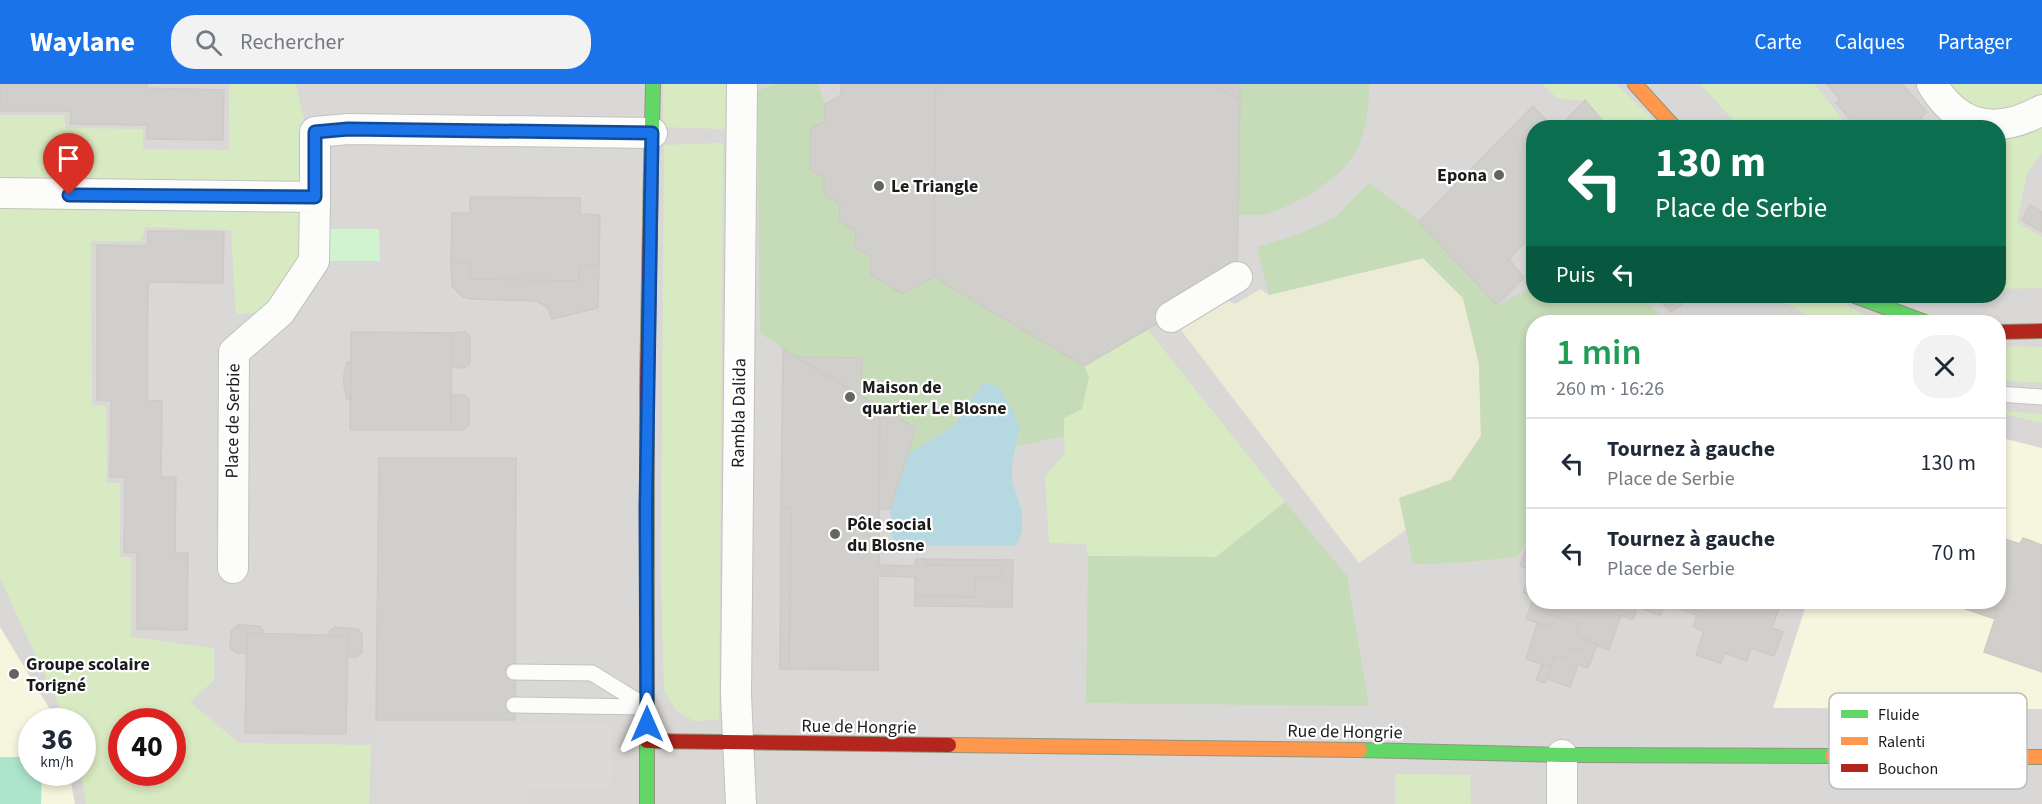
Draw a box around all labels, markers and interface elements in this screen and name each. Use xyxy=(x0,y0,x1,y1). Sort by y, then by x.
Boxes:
search box xyxy=(171,15,591,69)
text: Waylane xyxy=(30,22,135,62)
icon: search xyxy=(192,26,225,59)
text: Rechercher xyxy=(240,26,344,58)
text: Carte xyxy=(1755,27,1802,57)
text: Calques xyxy=(1835,27,1905,57)
text: Partager xyxy=(1938,27,2012,57)
pin xyxy=(43,133,94,195)
text: 130 m xyxy=(1655,133,1766,193)
icon: arrive xyxy=(52,142,85,175)
icon: left xyxy=(1556,144,1634,222)
place label: Epona xyxy=(1437,163,1487,188)
marker: Epona xyxy=(1492,168,1506,182)
place label: Le Triangle xyxy=(891,174,978,199)
marker: Le Triangle xyxy=(872,179,886,193)
text: Place de Serbie xyxy=(1655,189,1827,228)
icon: left xyxy=(1607,258,1640,291)
text: Puis xyxy=(1556,259,1595,291)
text: 1 min xyxy=(1556,327,1642,378)
button: close xyxy=(1913,335,1976,398)
street label: Rambla Dalida xyxy=(726,358,752,468)
street label: Place de Serbie xyxy=(219,363,247,479)
place label: Maison de quartier Le Blosne xyxy=(862,375,1007,421)
text: 260 m · 16:26 xyxy=(1556,375,1664,403)
marker: Maison de quartier Le Blosne xyxy=(843,390,857,404)
text: Tournez à gauche xyxy=(1607,433,1775,465)
icon: left xyxy=(1556,447,1589,480)
text: 130 m xyxy=(1921,447,1976,479)
text: Place de Serbie xyxy=(1607,465,1735,493)
place label: Pôle social du Blosne xyxy=(847,512,931,558)
text: Tournez à gauche xyxy=(1607,523,1775,555)
marker: Pôle social du Blosne xyxy=(828,527,842,541)
icon: left xyxy=(1556,537,1589,570)
text: 70 m xyxy=(1931,537,1976,569)
text: Place de Serbie xyxy=(1607,555,1735,583)
place label: Groupe scolaire Torigné xyxy=(26,652,150,698)
marker: Groupe scolaire Torigné xyxy=(7,667,21,681)
position arrow xyxy=(615,692,679,756)
legend xyxy=(1829,693,2027,789)
text: Fluide xyxy=(1878,704,1920,726)
speed limit sign: 40 xyxy=(108,708,186,786)
street label: Rue de Hongrie xyxy=(801,713,917,741)
text: 36 xyxy=(41,718,73,761)
street label: Rue de Hongrie xyxy=(1287,718,1403,746)
text: Ralenti xyxy=(1878,731,1925,753)
text: km/h xyxy=(40,752,74,773)
text: Bouchon xyxy=(1878,758,1938,780)

